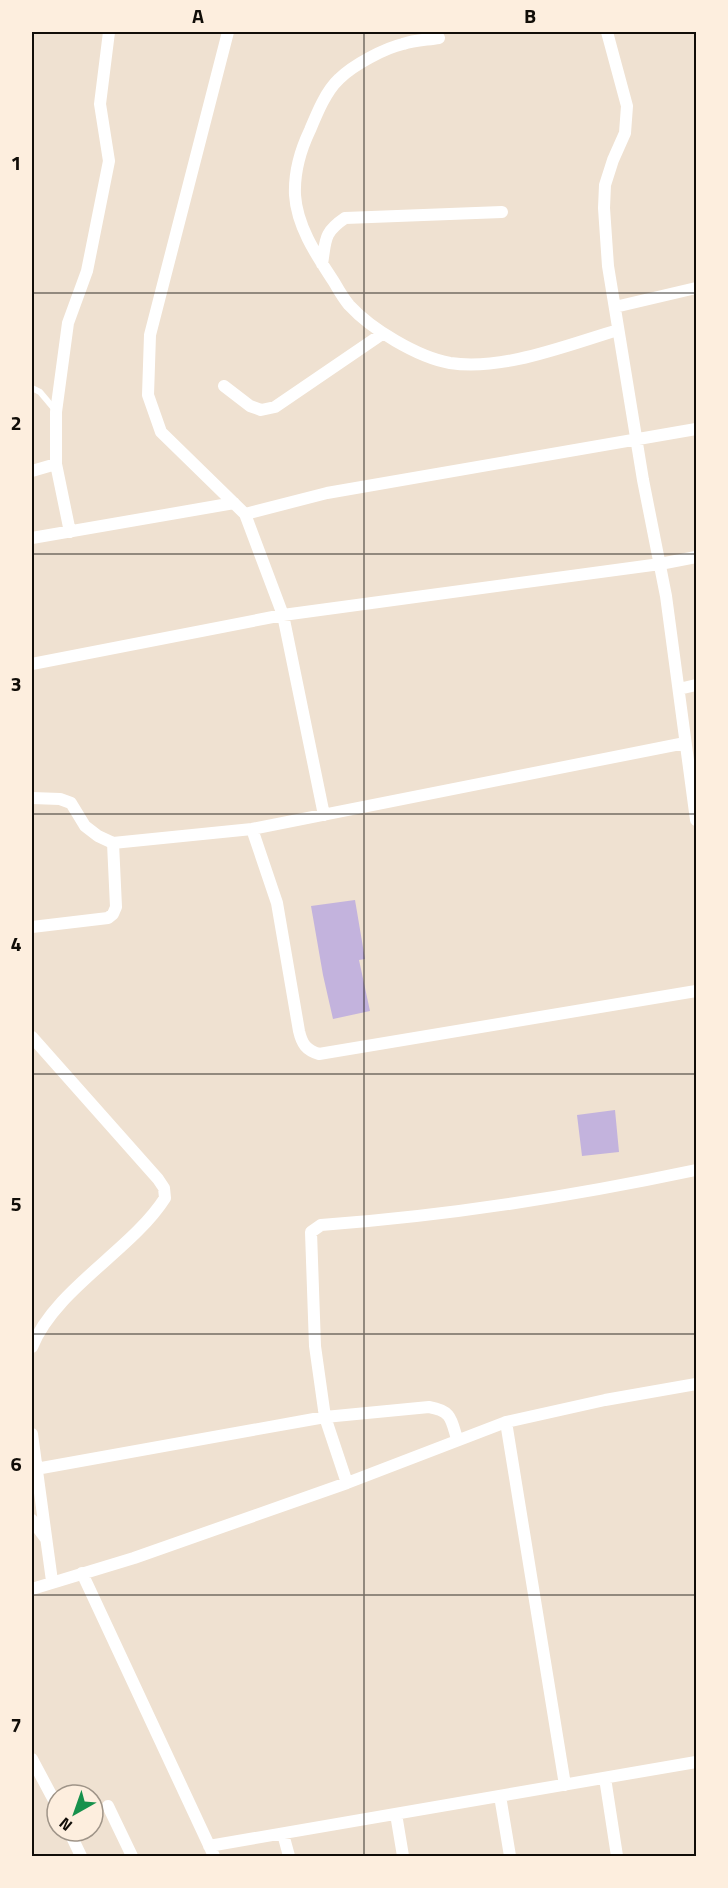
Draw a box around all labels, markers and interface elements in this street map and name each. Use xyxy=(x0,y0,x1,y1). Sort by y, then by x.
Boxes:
text: A xyxy=(192,0,204,31)
text: B xyxy=(524,0,536,31)
text: 1 xyxy=(10,147,22,178)
text: 2 xyxy=(10,407,22,438)
text: 3 xyxy=(10,668,22,699)
text: 4 xyxy=(10,928,22,959)
text: 5 xyxy=(10,1188,22,1219)
text: 6 xyxy=(10,1448,22,1479)
text: 7 xyxy=(10,1709,22,1740)
north arrow xyxy=(45,1783,105,1843)
text: N xyxy=(53,1812,77,1837)

